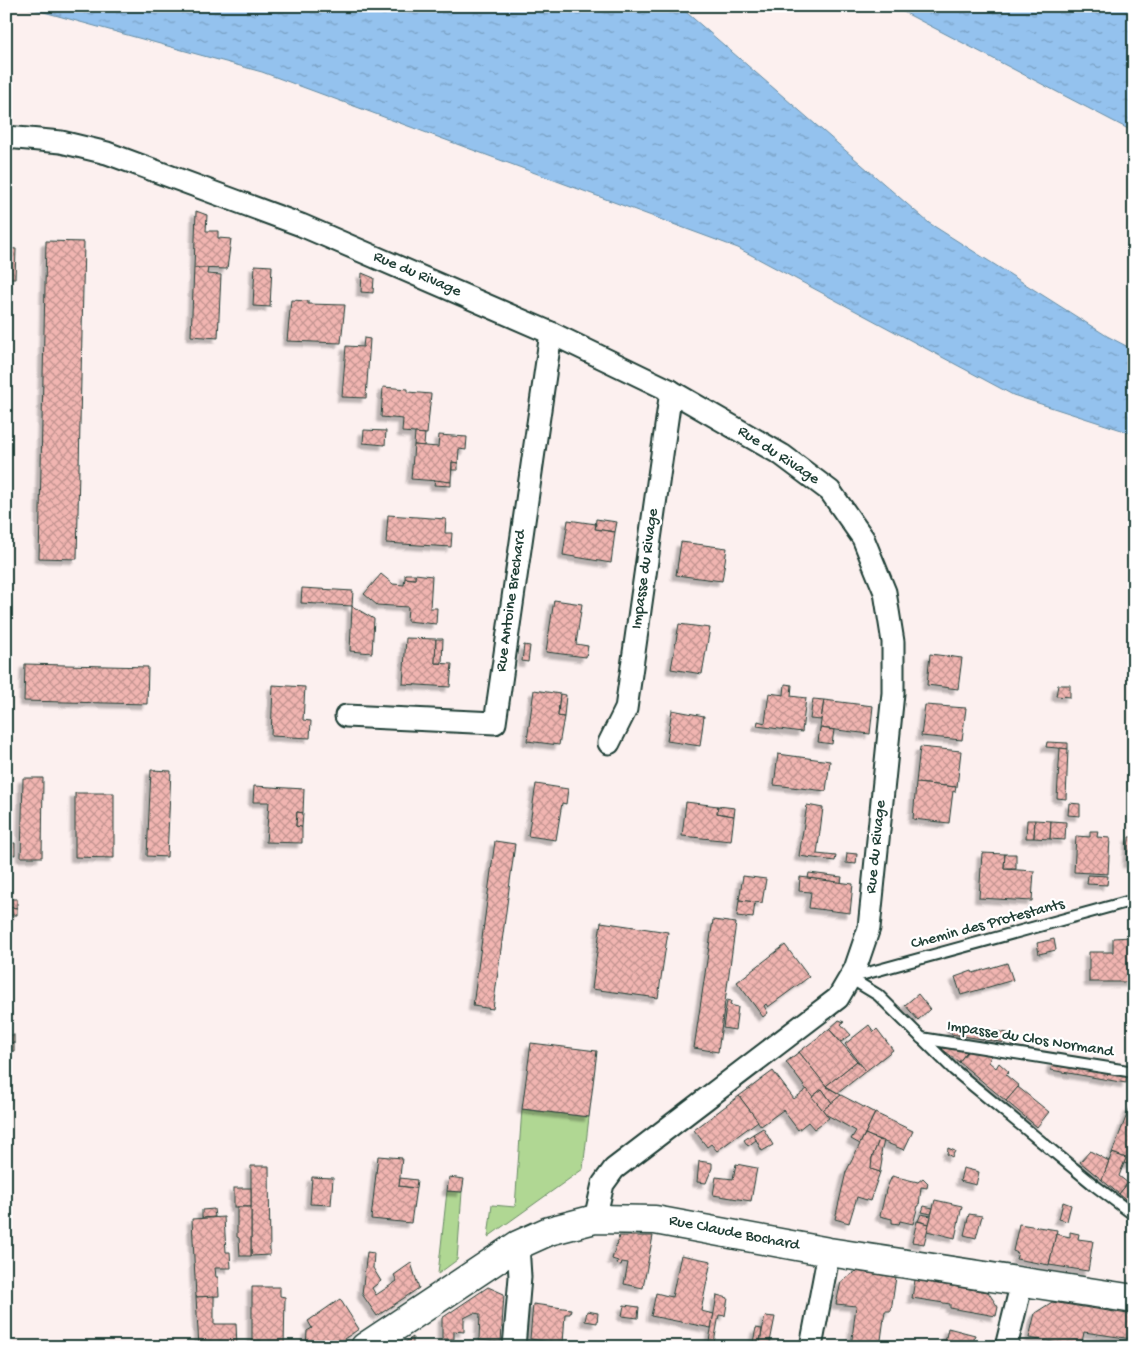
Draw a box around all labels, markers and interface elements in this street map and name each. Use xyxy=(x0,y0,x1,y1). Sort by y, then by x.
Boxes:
street label: Rue du Rivage xyxy=(370,248,465,302)
street label: Rue du Rivage xyxy=(734,422,823,490)
street label: Impasse du Rivage xyxy=(628,507,664,631)
street label: Rue Antoine Brechard xyxy=(493,527,532,673)
street label: Rue du Rivage xyxy=(863,799,891,895)
street label: Chemin des Protestants xyxy=(909,895,1068,955)
street label: Impasse du Clos Normand xyxy=(945,1017,1116,1063)
street label: Rue Claude Bochard xyxy=(667,1212,802,1256)

